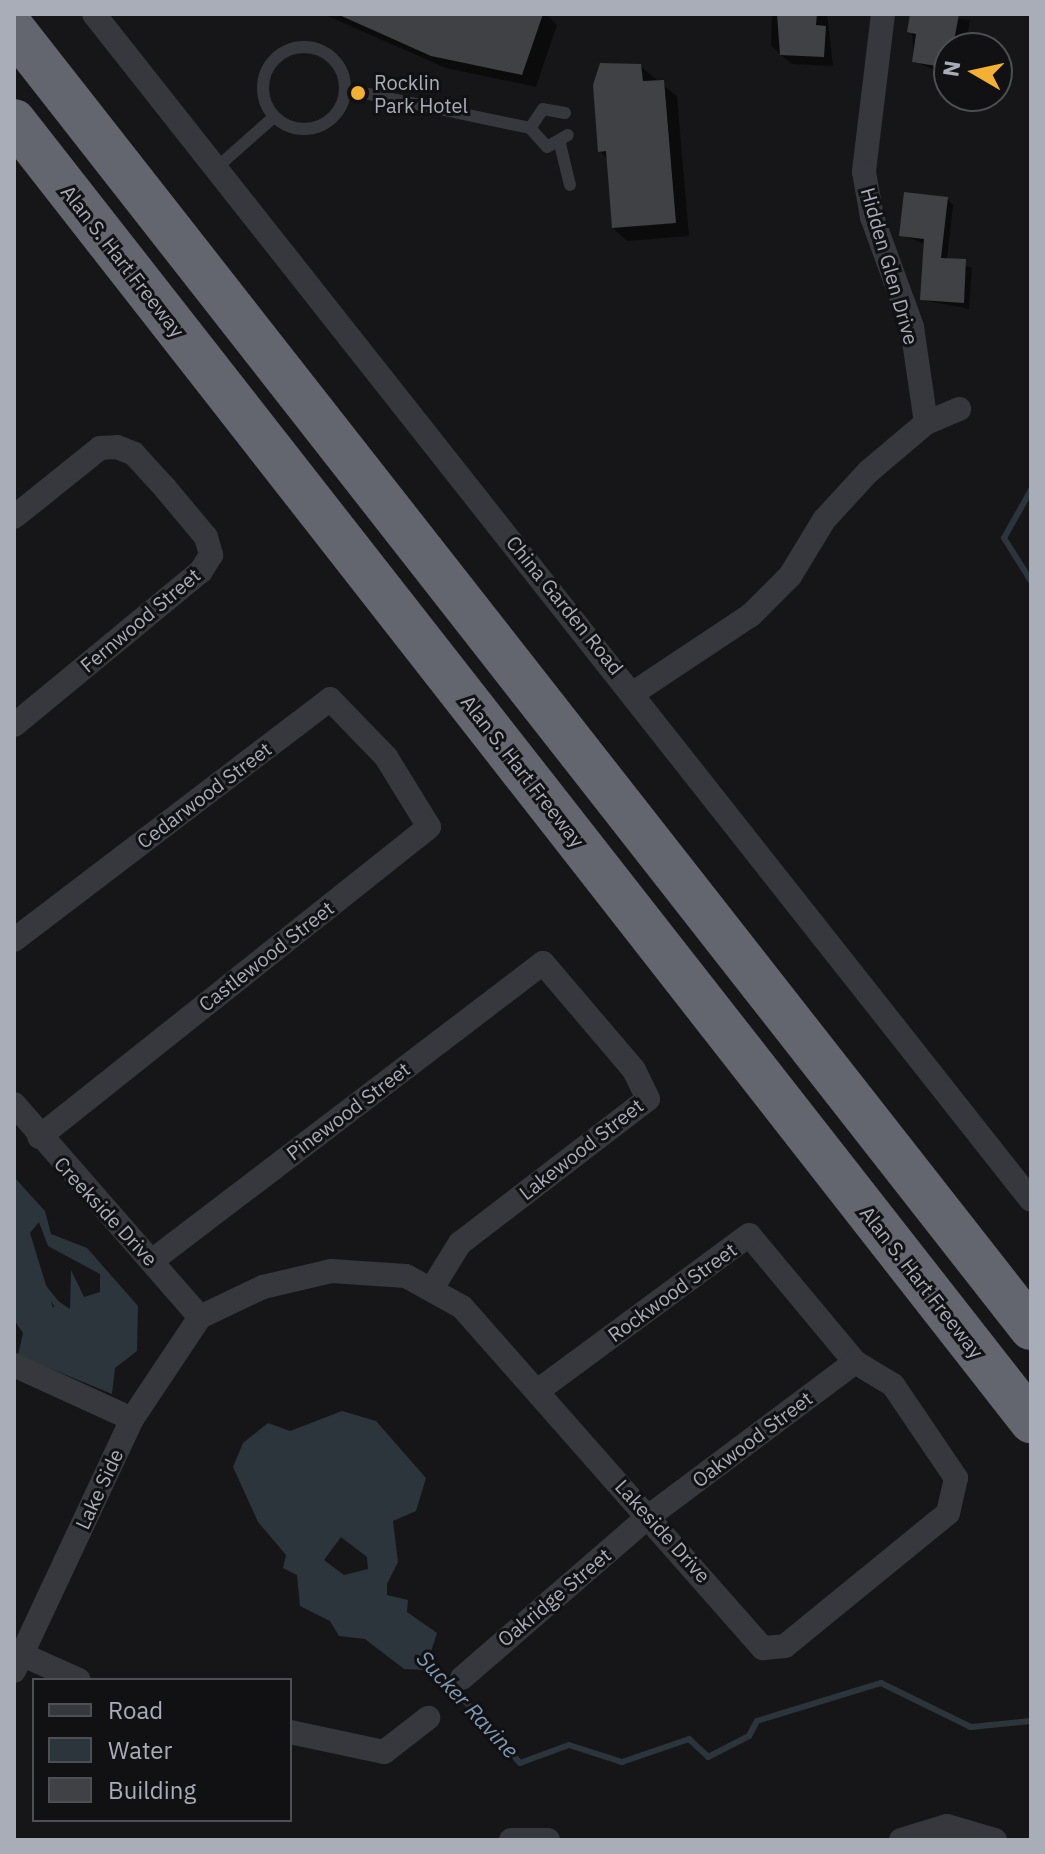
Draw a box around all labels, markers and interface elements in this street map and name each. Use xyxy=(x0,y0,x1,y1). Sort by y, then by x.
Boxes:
north arrow xyxy=(933,32,1013,112)
text: N xyxy=(935,58,966,79)
place label: Rocklin Park Hotel xyxy=(374,70,468,117)
marker: Rocklin Park Hotel xyxy=(349,84,367,102)
street label: Alan S. Hart Freeway xyxy=(56,180,190,342)
street label: Hidden Glen Drive xyxy=(856,185,924,347)
street label: China Garden Road xyxy=(502,531,628,679)
street label: Fernwood Street xyxy=(75,563,205,677)
street label: Alan S. Hart Freeway xyxy=(456,690,590,852)
street label: Cedarwood Street xyxy=(132,737,276,853)
street label: Castlewood Street xyxy=(194,896,338,1016)
street label: Pinewood Street xyxy=(282,1057,414,1165)
street label: Lakewood Street xyxy=(514,1093,648,1205)
street label: Creekside Drive xyxy=(49,1151,163,1271)
street label: Alan S. Hart Freeway xyxy=(855,1201,989,1363)
street label: Rockwood Street xyxy=(603,1237,741,1347)
street label: Oakwood Street xyxy=(687,1386,817,1492)
street label: Lake Side xyxy=(70,1445,128,1533)
street label: Lakeside Drive xyxy=(610,1475,716,1587)
street label: Oakridge Street xyxy=(493,1543,615,1651)
water label: Sucker Ravine xyxy=(412,1645,524,1763)
legend xyxy=(32,1678,292,1822)
text: Road xyxy=(108,1694,163,1726)
text: Water xyxy=(108,1734,172,1766)
text: Building xyxy=(108,1774,196,1806)

